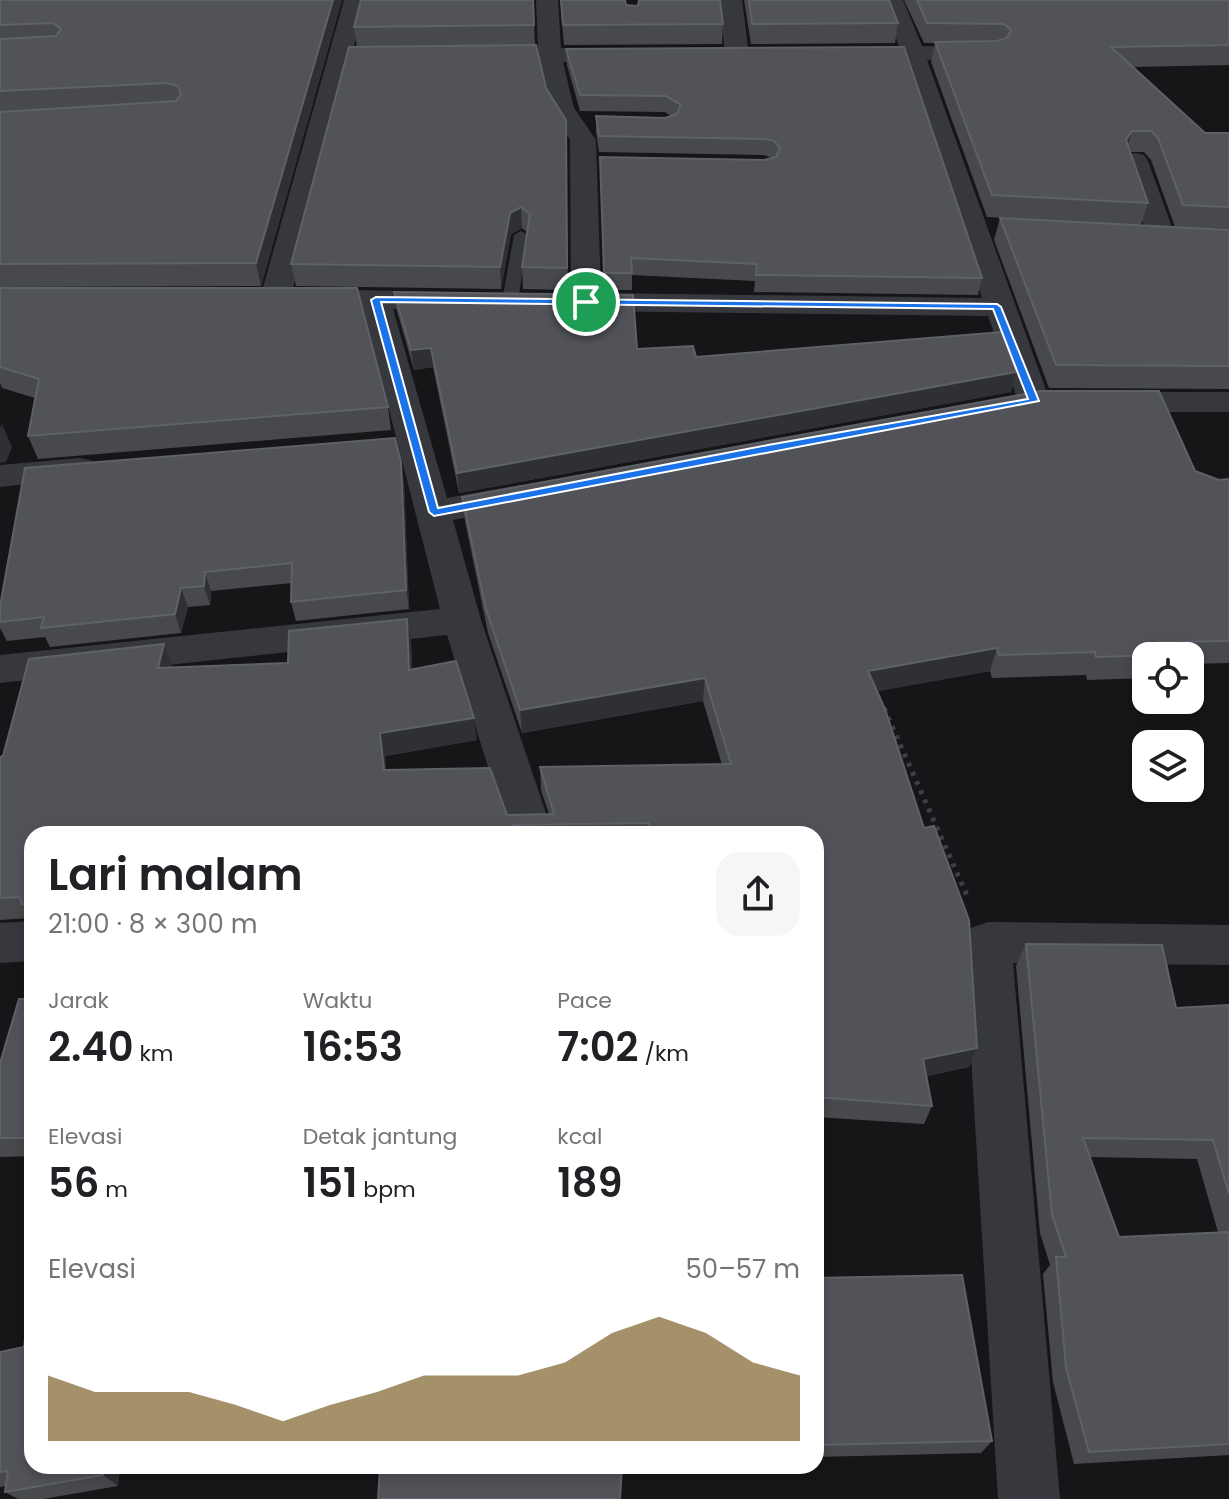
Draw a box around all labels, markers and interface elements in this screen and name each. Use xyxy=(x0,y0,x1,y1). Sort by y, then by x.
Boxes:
pin xyxy=(552,268,620,336)
icon: arrive xyxy=(564,280,608,324)
map controls xyxy=(1132,642,1204,802)
button: locate xyxy=(1132,642,1204,714)
button: layers xyxy=(1132,730,1204,802)
text: Lari malam xyxy=(48,844,303,905)
button: share xyxy=(716,852,800,936)
text: 21:00 · 8 × 300 m xyxy=(48,906,258,942)
text: Jarak xyxy=(48,985,109,1016)
text: Waktu xyxy=(303,985,372,1016)
text: Pace xyxy=(557,985,612,1016)
text: 2.40 xyxy=(48,1019,134,1075)
text: 16:53 xyxy=(303,1019,403,1075)
text: 7:02 xyxy=(557,1019,639,1075)
text: km xyxy=(134,1038,174,1069)
text: /km xyxy=(639,1038,689,1069)
text: Elevasi xyxy=(48,1121,122,1152)
text: Detak jantung xyxy=(303,1121,457,1152)
text: kcal xyxy=(557,1121,602,1152)
text: 56 xyxy=(48,1155,99,1211)
text: 151 xyxy=(303,1155,357,1211)
text: 189 xyxy=(557,1155,623,1211)
text: m xyxy=(99,1174,128,1205)
text: bpm xyxy=(357,1174,416,1205)
text: Elevasi xyxy=(48,1251,136,1287)
text: 50–57 m xyxy=(685,1251,800,1287)

